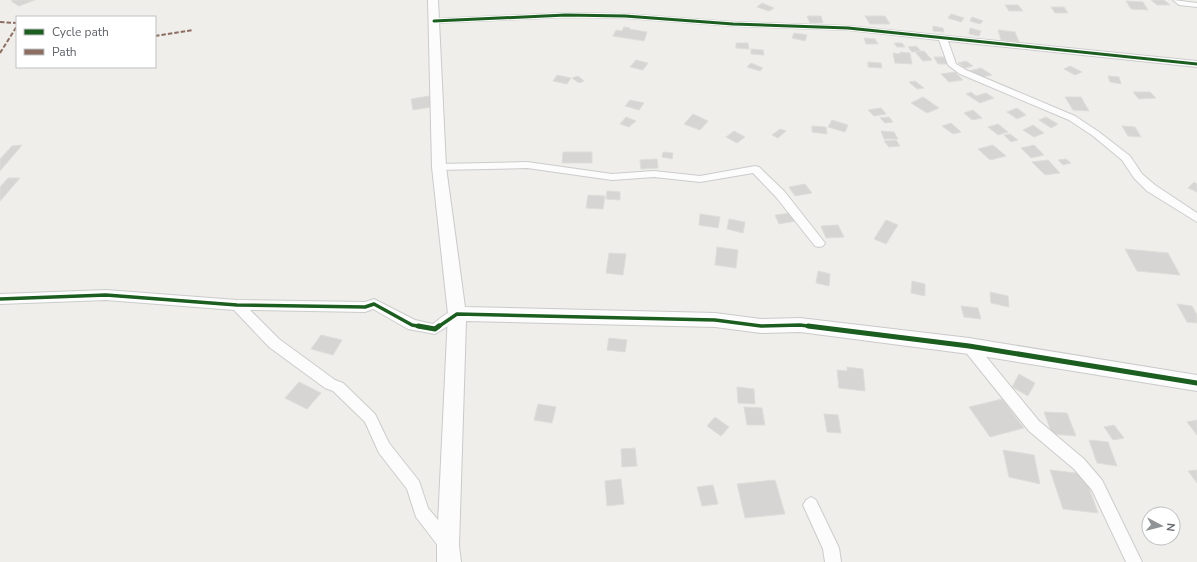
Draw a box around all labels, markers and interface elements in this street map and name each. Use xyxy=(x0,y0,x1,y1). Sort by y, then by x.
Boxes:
legend xyxy=(16,16,156,68)
text: Cycle path xyxy=(52,24,109,40)
text: Path xyxy=(52,44,77,60)
north arrow xyxy=(1141,506,1181,546)
text: N xyxy=(1162,522,1178,532)

